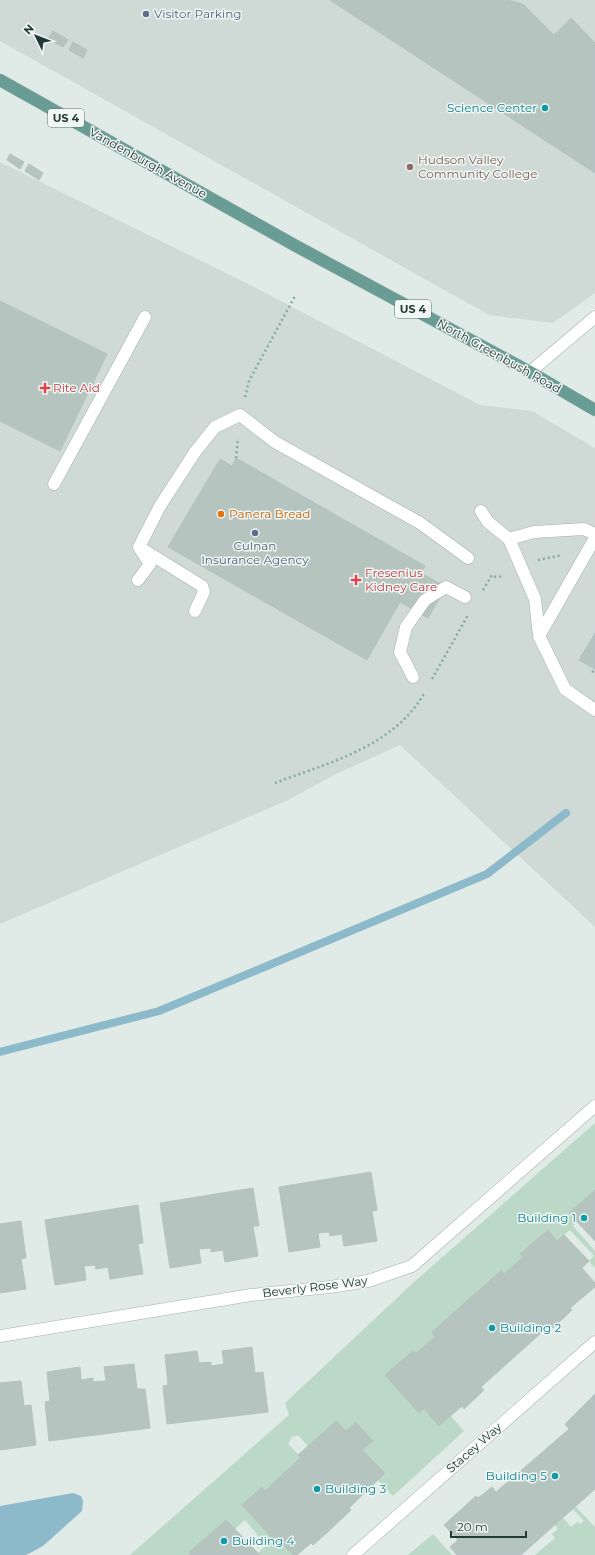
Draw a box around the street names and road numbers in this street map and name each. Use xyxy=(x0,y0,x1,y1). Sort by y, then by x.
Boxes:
road number: US 4 xyxy=(48,109,84,127)
street label: Vandenburgh Avenue xyxy=(87,124,210,201)
road number: US 4 xyxy=(395,300,431,318)
street label: North Greenbush Road xyxy=(435,315,564,396)
street label: Beverly Rose Way xyxy=(262,1273,369,1300)
street label: Stacey Way xyxy=(443,1419,505,1476)

